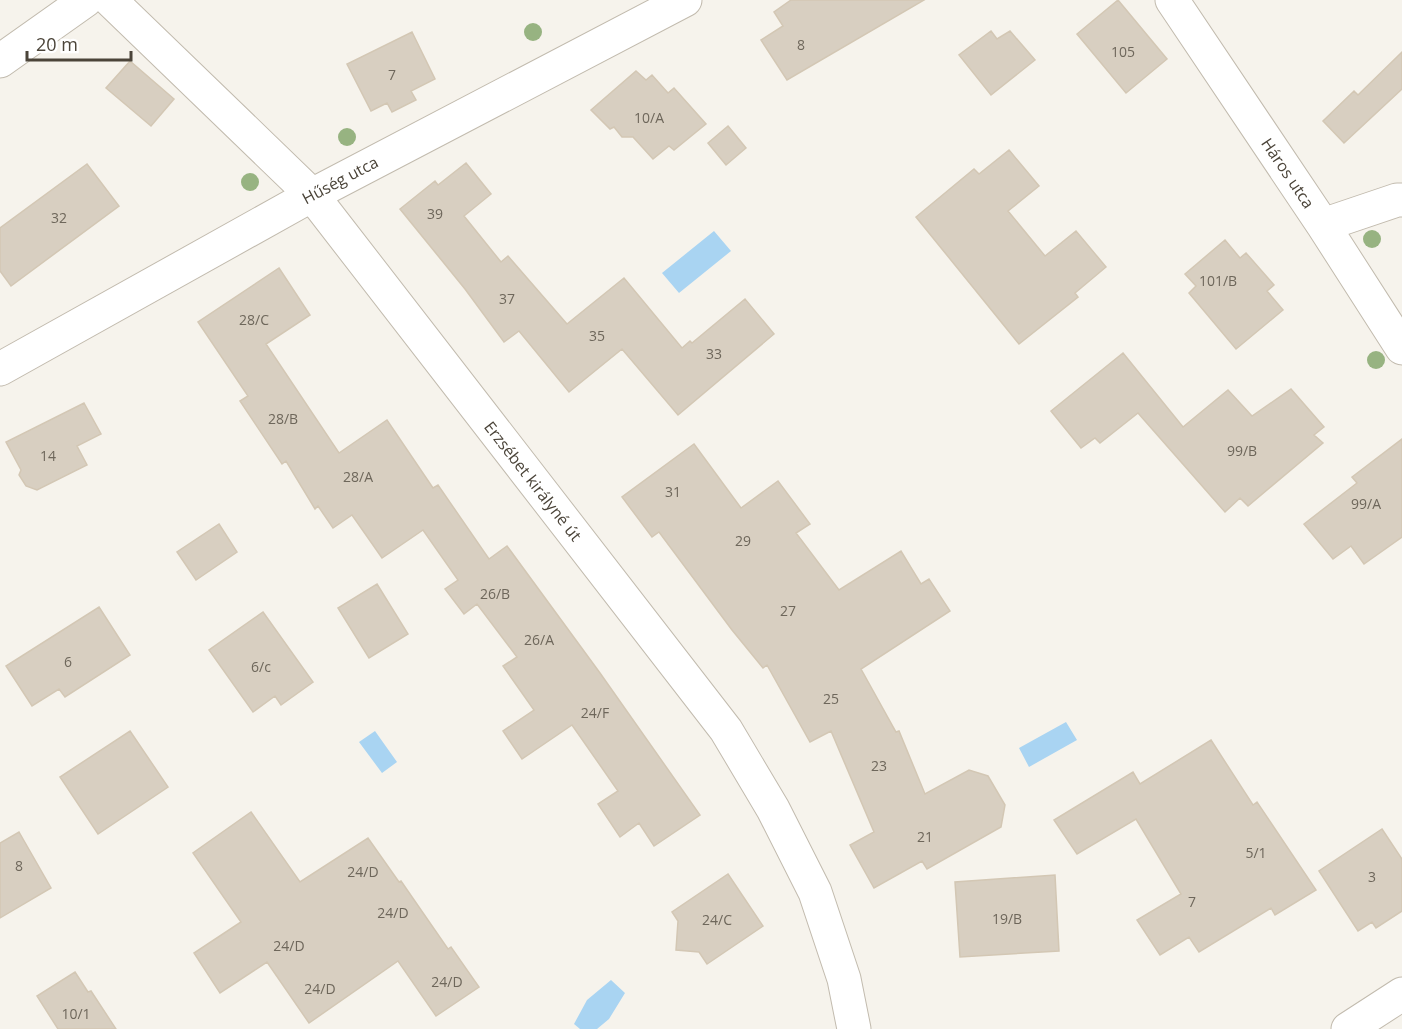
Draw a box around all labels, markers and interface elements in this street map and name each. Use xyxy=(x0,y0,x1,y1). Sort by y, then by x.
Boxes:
scale bar xyxy=(27,24,130,62)
text: 20 m xyxy=(36,32,78,56)
house number: 8 xyxy=(797,35,805,54)
house number: 105 xyxy=(1111,42,1135,61)
house number: 7 xyxy=(388,65,396,84)
house number: 10/A xyxy=(634,108,664,127)
street label: Háros utca xyxy=(1256,133,1320,213)
street label: Hűség utca xyxy=(298,151,382,209)
house number: 39 xyxy=(427,204,443,223)
house number: 32 xyxy=(51,208,67,227)
house number: 101/B xyxy=(1199,271,1237,290)
house number: 37 xyxy=(499,289,515,308)
house number: 28/C xyxy=(239,310,269,329)
house number: 35 xyxy=(589,326,605,345)
house number: 33 xyxy=(706,344,722,363)
house number: 28/B xyxy=(268,409,298,428)
street label: Erzsébet királyné út xyxy=(479,416,587,546)
house number: 99/B xyxy=(1227,441,1257,460)
house number: 14 xyxy=(40,446,56,465)
house number: 28/A xyxy=(343,467,373,486)
house number: 31 xyxy=(665,482,681,501)
house number: 99/A xyxy=(1351,494,1381,513)
house number: 29 xyxy=(735,531,751,550)
house number: 26/B xyxy=(480,584,510,603)
house number: 27 xyxy=(780,601,796,620)
house number: 26/A xyxy=(524,630,554,649)
house number: 6 xyxy=(64,652,72,671)
house number: 6/c xyxy=(251,657,271,676)
house number: 25 xyxy=(823,689,839,708)
house number: 24/F xyxy=(581,703,609,722)
house number: 23 xyxy=(871,756,887,775)
house number: 21 xyxy=(917,827,933,846)
house number: 5/1 xyxy=(1245,843,1267,862)
house number: 8 xyxy=(15,856,23,875)
house number: 24/D xyxy=(347,862,379,881)
house number: 3 xyxy=(1368,867,1376,886)
house number: 7 xyxy=(1188,892,1196,911)
house number: 24/D xyxy=(377,903,409,922)
house number: 19/B xyxy=(992,909,1022,928)
house number: 24/C xyxy=(702,910,732,929)
house number: 24/D xyxy=(273,936,305,955)
house number: 24/D xyxy=(431,972,463,991)
house number: 24/D xyxy=(304,979,336,998)
house number: 10/1 xyxy=(61,1004,91,1023)

